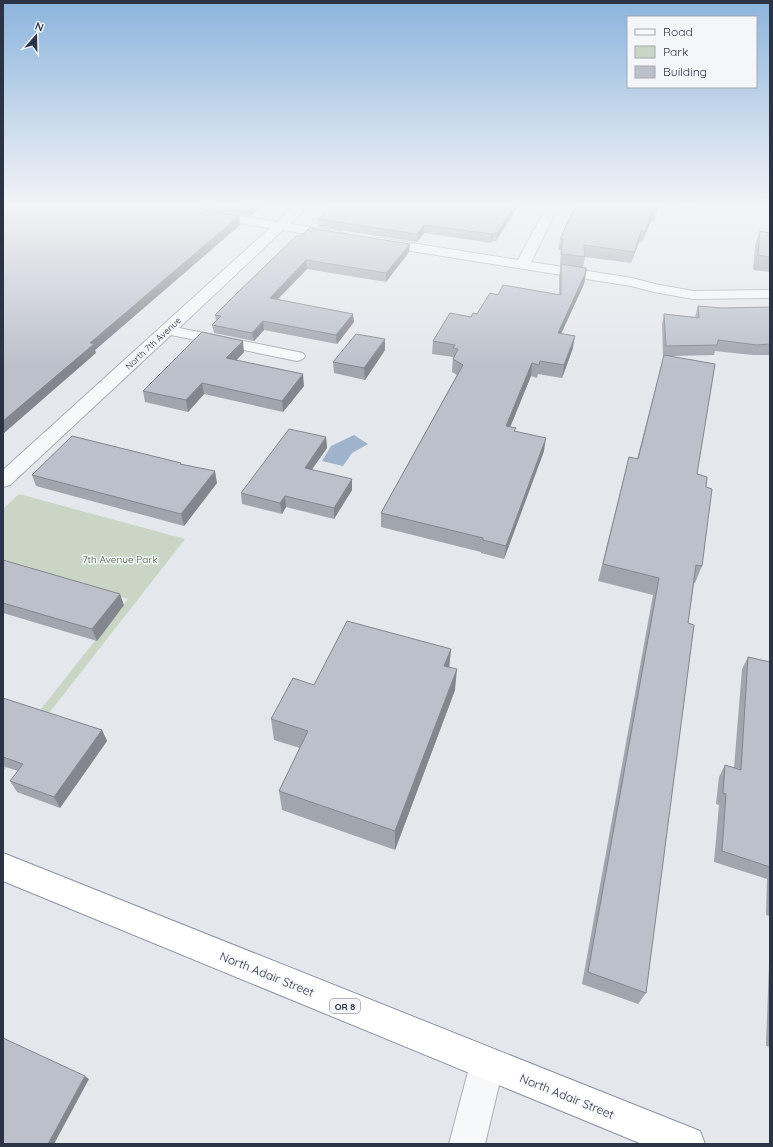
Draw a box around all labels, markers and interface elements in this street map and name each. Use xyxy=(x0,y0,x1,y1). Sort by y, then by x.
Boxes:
north arrow xyxy=(16,16,56,56)
legend xyxy=(627,16,757,88)
text: N xyxy=(33,19,46,35)
text: Road xyxy=(663,24,693,39)
text: Park xyxy=(663,44,688,59)
text: Building xyxy=(663,64,707,79)
street label: North 7th Avenue xyxy=(123,314,183,372)
park label: 7th Avenue Park xyxy=(82,553,158,566)
street label: North Adair Street xyxy=(218,948,316,1000)
road number: OR 8 xyxy=(330,999,360,1013)
street label: North Adair Street xyxy=(518,1070,616,1122)

